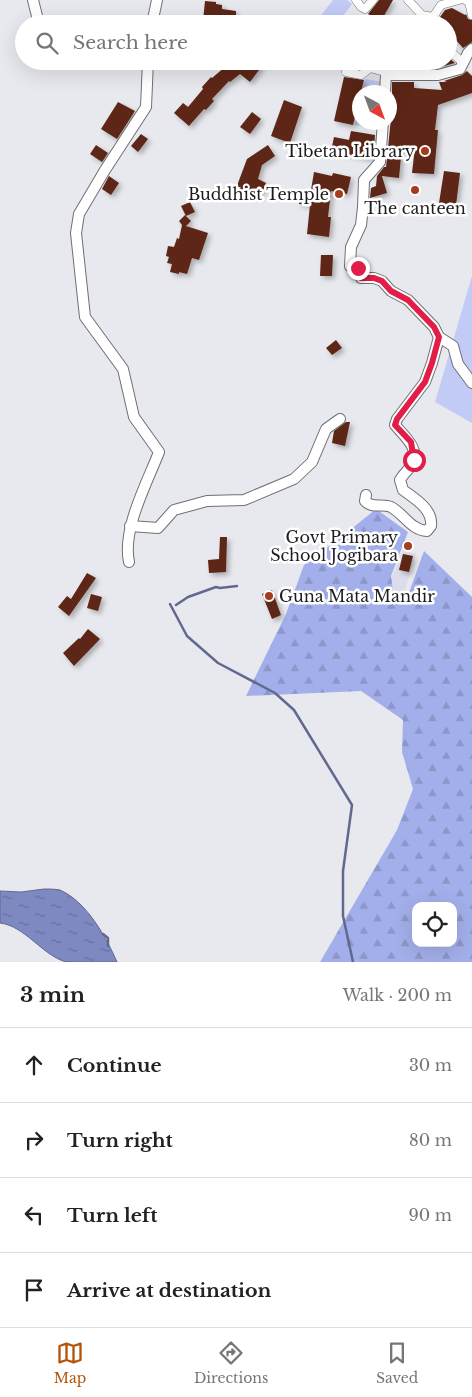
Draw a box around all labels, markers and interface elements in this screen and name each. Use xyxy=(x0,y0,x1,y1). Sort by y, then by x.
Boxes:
search box xyxy=(15,15,457,70)
icon: search xyxy=(33,29,61,57)
text: Search here xyxy=(73,31,188,54)
north arrow xyxy=(352,85,397,130)
place label: Tibetan Library xyxy=(285,141,416,161)
marker: Tibetan Library xyxy=(419,145,431,157)
place label: Buddhist Temple xyxy=(188,184,329,204)
marker: The canteen xyxy=(409,184,421,196)
marker: Buddhist Temple xyxy=(333,188,345,200)
place label: The canteen xyxy=(364,198,466,218)
route end xyxy=(347,257,370,280)
route start xyxy=(403,449,426,472)
place label: Govt Primary School Jogibara xyxy=(270,527,399,565)
marker: Govt Primary School Jogibara xyxy=(402,540,414,552)
place label: Guna Mata Mandir xyxy=(279,586,435,606)
marker: Guna Mata Mandir xyxy=(263,590,275,602)
map controls xyxy=(412,902,457,947)
button: locate xyxy=(412,902,457,947)
text: 3 min xyxy=(20,982,85,1008)
text: Walk · 200 m xyxy=(343,985,452,1005)
icon: ahead xyxy=(20,1051,48,1079)
text: Continue xyxy=(67,1054,162,1077)
text: 30 m xyxy=(409,1055,452,1075)
icon: right xyxy=(20,1126,48,1154)
text: Turn right xyxy=(67,1129,173,1152)
text: 80 m xyxy=(409,1130,452,1150)
icon: left xyxy=(20,1201,48,1229)
text: Turn left xyxy=(67,1204,158,1227)
text: 90 m xyxy=(409,1205,452,1225)
icon: arrive xyxy=(20,1276,48,1304)
text: Arrive at destination xyxy=(67,1279,271,1302)
tab: Map xyxy=(54,1339,86,1387)
tab: Directions xyxy=(194,1339,268,1387)
tab: Saved xyxy=(376,1339,418,1387)

